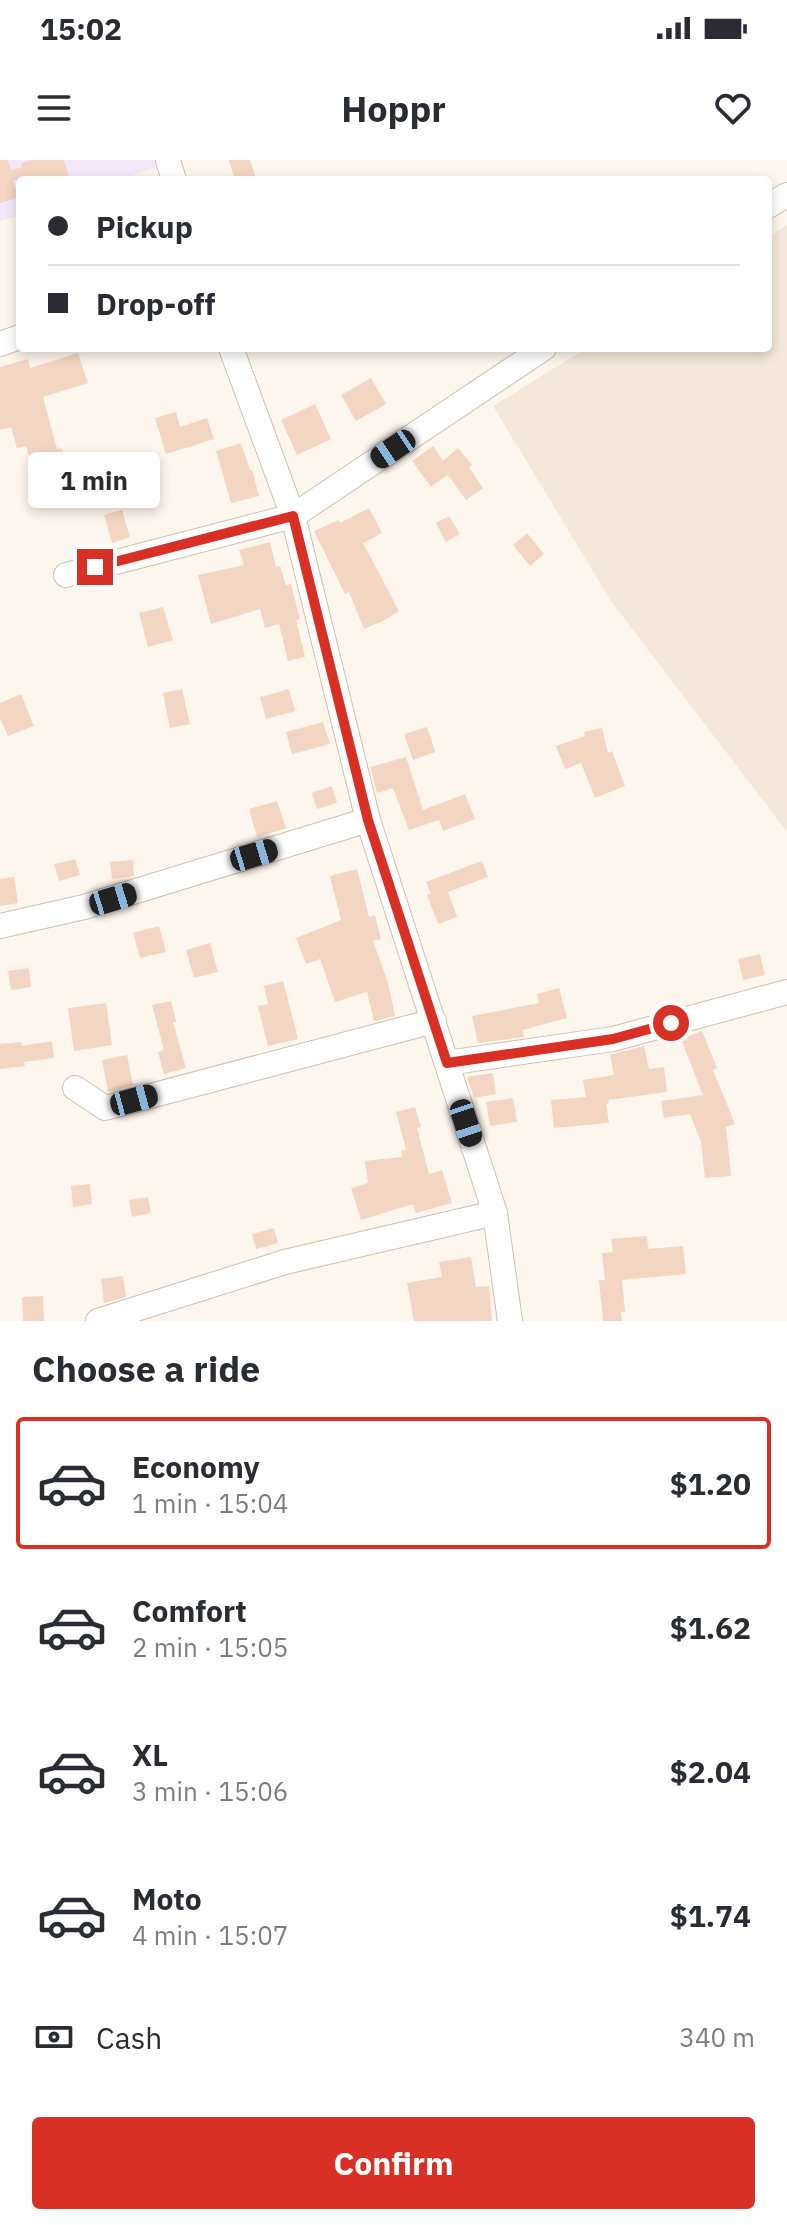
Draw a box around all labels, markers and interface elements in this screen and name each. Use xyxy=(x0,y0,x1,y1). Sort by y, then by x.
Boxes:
text: 15:02 xyxy=(40,9,122,48)
text: Hoppr xyxy=(341,85,446,132)
icon: menu xyxy=(32,86,76,130)
icon: heart xyxy=(711,86,755,130)
text: Pickup xyxy=(96,207,193,246)
text: Drop-off xyxy=(96,284,215,323)
car xyxy=(366,426,420,472)
callout: 1 min xyxy=(29,451,161,507)
text: 1 min xyxy=(60,463,128,497)
route end xyxy=(77,549,113,585)
car xyxy=(228,837,280,873)
car xyxy=(87,881,139,917)
route start xyxy=(653,1005,689,1041)
car xyxy=(108,1082,160,1118)
car xyxy=(447,1096,485,1150)
text: Choose a ride xyxy=(32,1345,260,1392)
icon: car xyxy=(36,1447,108,1519)
text: Economy xyxy=(132,1447,260,1486)
text: $1.20 xyxy=(670,1464,751,1503)
text: 1 min · 15:04 xyxy=(132,1486,288,1520)
icon: car xyxy=(36,1591,108,1663)
text: Comfort xyxy=(132,1591,247,1630)
text: $1.62 xyxy=(670,1608,751,1647)
text: 2 min · 15:05 xyxy=(132,1630,288,1664)
icon: car xyxy=(36,1735,108,1807)
text: XL xyxy=(132,1735,168,1774)
text: $2.04 xyxy=(670,1752,751,1791)
text: 3 min · 15:06 xyxy=(132,1774,288,1808)
icon: car xyxy=(36,1879,108,1951)
text: Moto xyxy=(132,1879,202,1918)
text: $1.74 xyxy=(670,1896,751,1935)
text: 4 min · 15:07 xyxy=(132,1918,288,1952)
icon: cash xyxy=(32,2015,76,2059)
text: Cash xyxy=(96,2018,162,2057)
text: 340 m xyxy=(679,2020,755,2054)
button: Confirm xyxy=(32,2117,755,2209)

